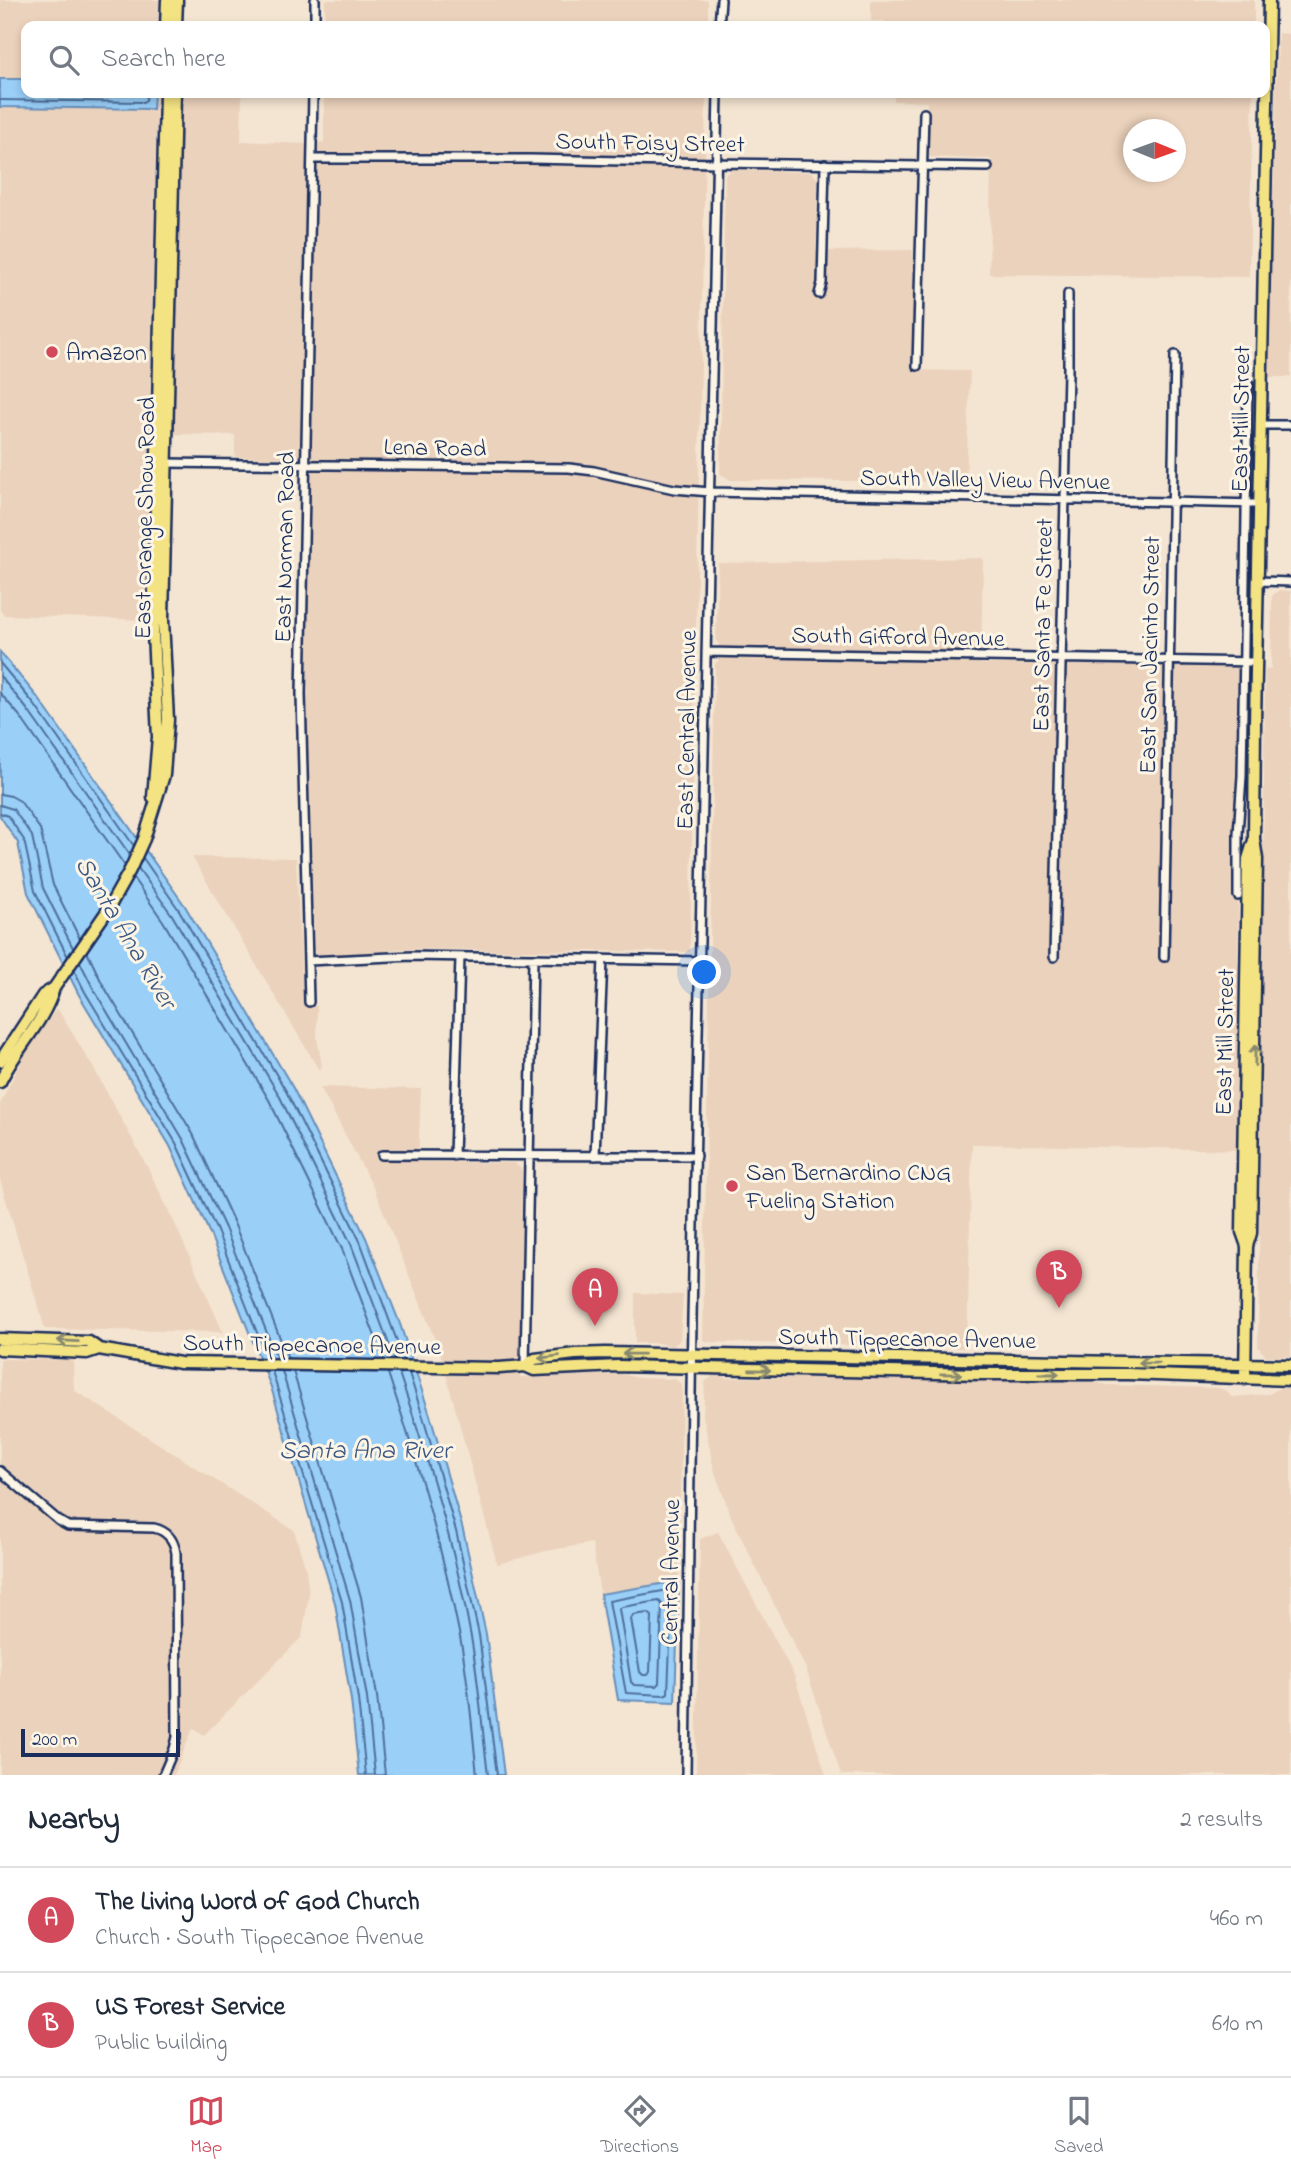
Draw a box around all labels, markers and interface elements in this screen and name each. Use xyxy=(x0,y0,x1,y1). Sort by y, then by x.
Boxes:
search box xyxy=(21,21,1270,98)
icon: search xyxy=(45,41,83,79)
text: Search here xyxy=(101,41,226,79)
north arrow xyxy=(1123,119,1186,182)
street label: South Foisy Street xyxy=(555,125,745,165)
place label: Amazon xyxy=(66,337,147,372)
marker: Amazon xyxy=(44,344,60,360)
street label: East Mill Street xyxy=(1224,345,1261,493)
street label: East Orange Show Road xyxy=(127,396,166,640)
street label: Lena Road xyxy=(383,431,487,468)
street label: East Norman Road xyxy=(267,450,306,643)
street label: South Valley View Avenue xyxy=(859,462,1111,502)
street label: East Santa Fe Street xyxy=(1025,518,1064,732)
street label: East San Jacinto Street xyxy=(1132,536,1171,775)
street label: South Gifford Avenue xyxy=(791,619,1005,658)
street label: East Central Avenue xyxy=(669,630,708,830)
water label: Santa Ana River xyxy=(64,850,186,1019)
your location xyxy=(687,955,721,989)
street label: East Mill Street xyxy=(1208,968,1245,1116)
one-way arrow xyxy=(1248,1043,1261,1066)
place label: San Bernardino CNG Fueling Station xyxy=(745,1157,951,1220)
marker: San Bernardino CNG Fueling Station xyxy=(724,1178,740,1194)
pin: B xyxy=(1036,1250,1082,1308)
pin: A xyxy=(572,1268,618,1326)
street label: South Tippecanoe Avenue xyxy=(777,1321,1037,1360)
street label: South Tippecanoe Avenue xyxy=(182,1327,442,1366)
one-way arrow xyxy=(57,1334,80,1347)
one-way arrow xyxy=(622,1347,645,1360)
one-way arrow xyxy=(538,1351,561,1364)
one-way arrow xyxy=(1138,1356,1161,1370)
one-way arrow xyxy=(748,1363,771,1377)
one-way arrow xyxy=(940,1367,963,1380)
one-way arrow xyxy=(1037,1367,1060,1381)
water label: Santa Ana River xyxy=(279,1433,454,1471)
street label: Central Avenue xyxy=(654,1498,691,1645)
scale bar xyxy=(21,1726,180,1758)
text: 200 m xyxy=(32,1727,77,1754)
text: Nearby xyxy=(28,1799,120,1843)
text: 2 results xyxy=(1180,1804,1263,1837)
text: The Living Word of God Church xyxy=(95,1884,420,1922)
text: A xyxy=(44,1903,58,1936)
text: 460 m xyxy=(1210,1903,1263,1936)
text: Church · South Tippecanoe Avenue xyxy=(95,1922,424,1955)
text: US Forest Service xyxy=(95,1989,285,2027)
text: B xyxy=(43,2008,59,2041)
text: 610 m xyxy=(1212,2008,1263,2041)
text: Public building xyxy=(95,2027,227,2060)
tab: Map xyxy=(187,2092,225,2161)
tab: Directions xyxy=(600,2092,679,2161)
tab: Saved xyxy=(1054,2092,1104,2161)

